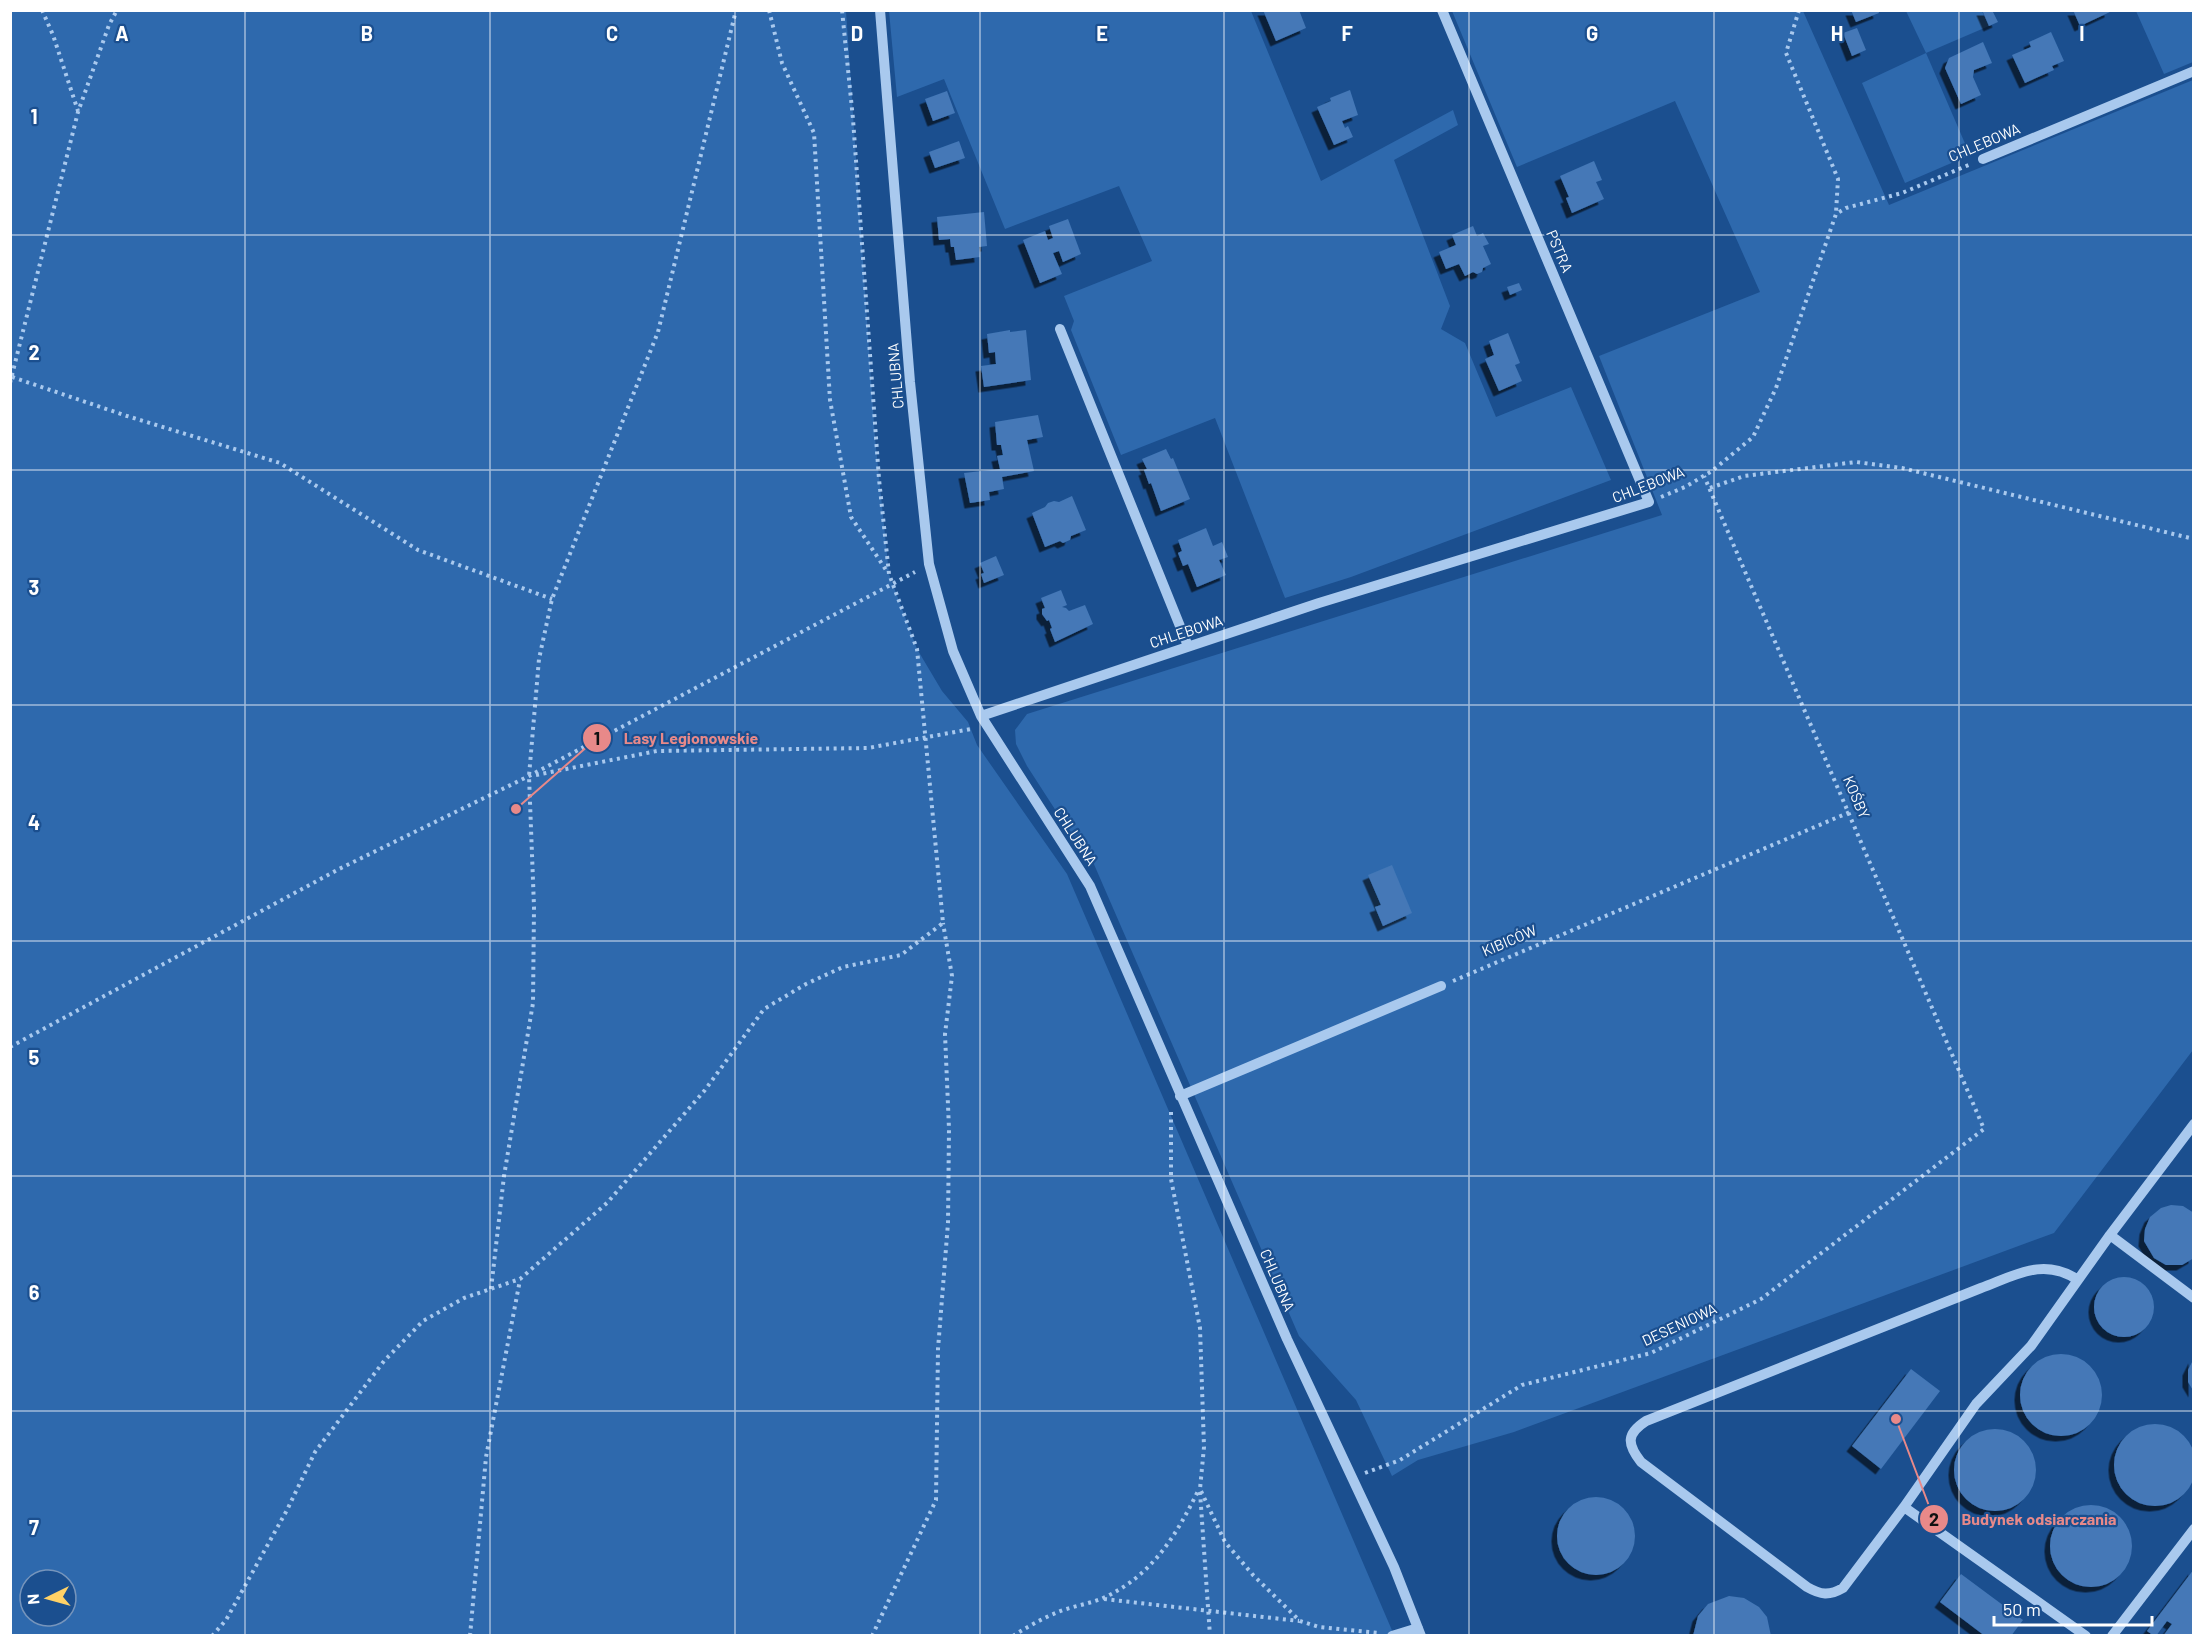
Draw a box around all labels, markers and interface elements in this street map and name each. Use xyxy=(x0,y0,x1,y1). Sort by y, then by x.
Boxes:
text: A xyxy=(115,21,129,45)
text: B xyxy=(361,21,373,45)
text: C xyxy=(606,21,618,45)
text: D xyxy=(851,21,863,45)
text: E xyxy=(1096,21,1108,45)
text: F xyxy=(1341,21,1353,45)
text: G xyxy=(1586,21,1598,45)
text: H xyxy=(1831,21,1843,45)
text: I xyxy=(2079,21,2085,45)
text: 1 xyxy=(30,104,38,128)
street label: CHLEBOWA xyxy=(1946,119,2022,165)
street label: PSTRA xyxy=(1543,227,1577,275)
text: 2 xyxy=(28,340,40,364)
street label: CHLUBNA xyxy=(883,342,907,410)
street label: CHLEBOWA xyxy=(1609,462,1687,506)
text: 3 xyxy=(29,575,39,599)
street label: CHLEBOWA xyxy=(1147,611,1225,651)
callout: Lasy Legionowskie xyxy=(582,721,771,755)
text: 1 xyxy=(594,727,600,749)
text: Lasy Legionowskie xyxy=(624,728,759,747)
street label: KOŚBY xyxy=(1840,773,1874,821)
street label: CHLUBNA xyxy=(1051,804,1101,868)
text: 4 xyxy=(28,810,40,834)
street label: KIBICÓW xyxy=(1479,920,1539,960)
text: 5 xyxy=(29,1045,40,1069)
street label: CHLUBNA xyxy=(1257,1246,1299,1314)
text: 6 xyxy=(29,1280,40,1304)
street label: DESENIOWA xyxy=(1639,1299,1719,1349)
callout: Budynek odsiarczania xyxy=(1919,1502,2128,1536)
text: 2 xyxy=(1929,1508,1939,1530)
text: Budynek odsiarczania xyxy=(1961,1509,2117,1528)
text: 7 xyxy=(29,1515,39,1539)
north arrow xyxy=(18,1568,78,1628)
scale bar xyxy=(1994,1589,2152,1627)
text: N xyxy=(23,1593,42,1605)
text: 50 m xyxy=(2003,1598,2041,1620)

